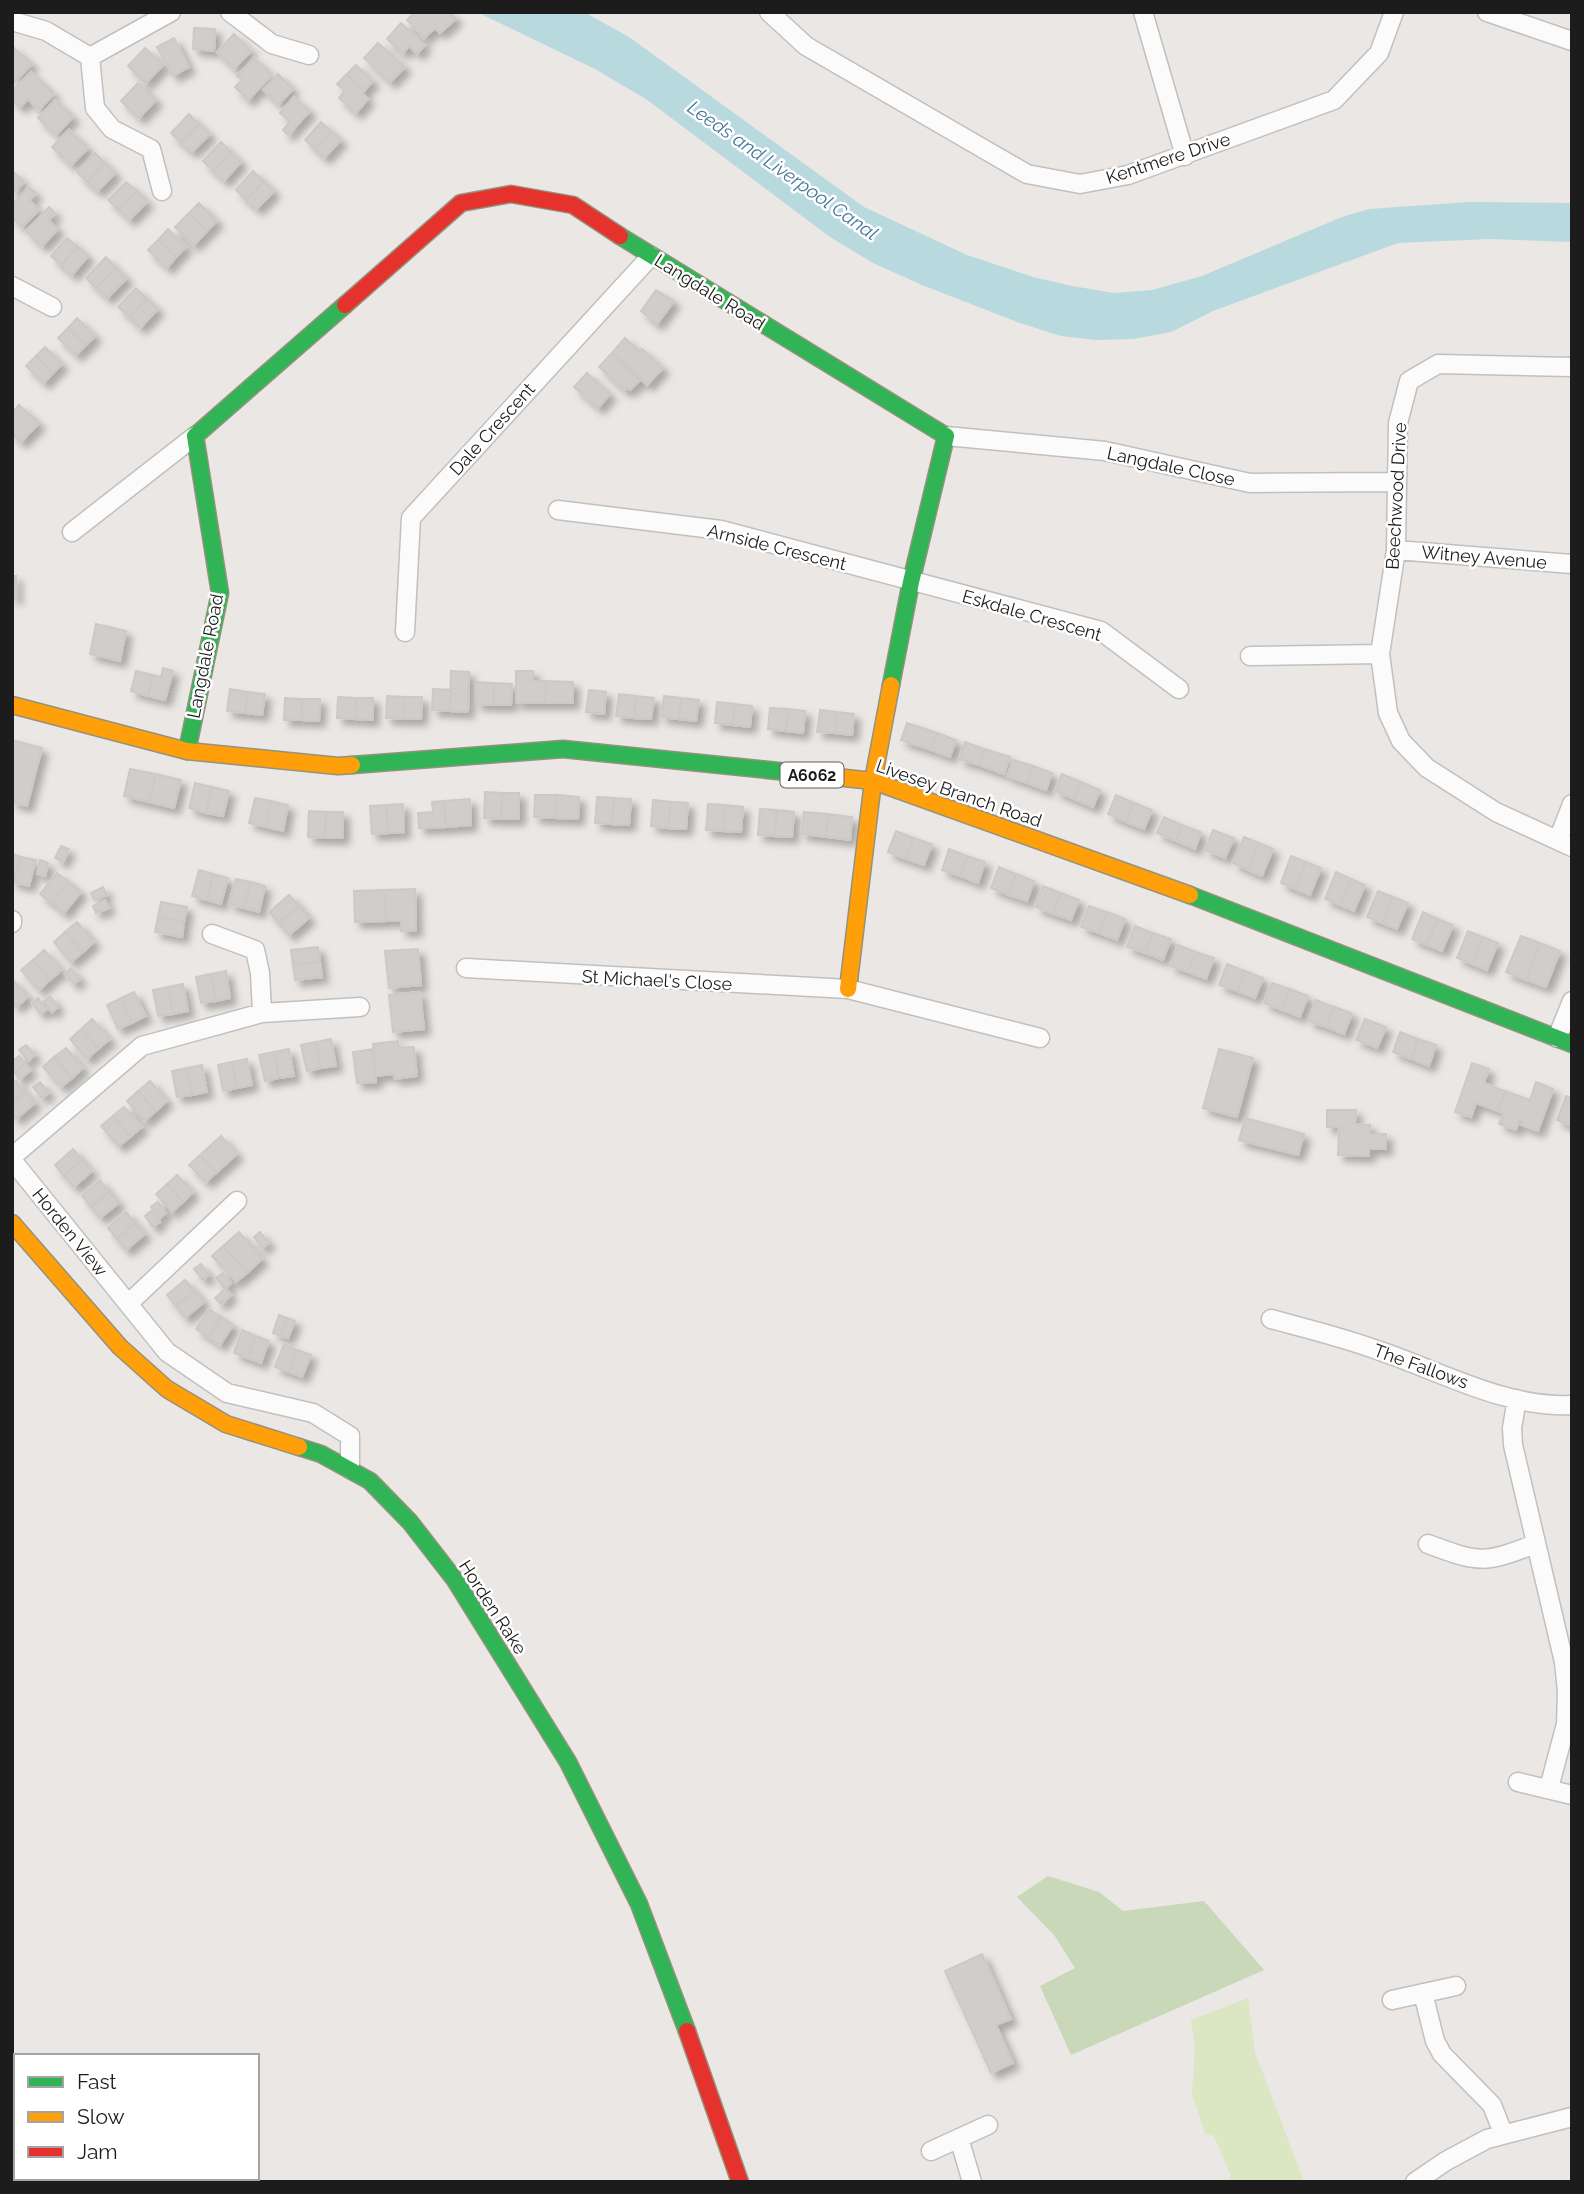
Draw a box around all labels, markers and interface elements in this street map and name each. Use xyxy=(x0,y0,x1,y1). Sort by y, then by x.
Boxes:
water label: Leeds and Liverpool Canal xyxy=(684,96,882,244)
street label: Kentmere Drive xyxy=(1103,128,1233,188)
street label: Langdale Road xyxy=(651,250,769,334)
street label: Dale Crescent xyxy=(445,378,539,480)
street label: Beechwood Drive xyxy=(1382,421,1410,570)
street label: Langdale Close xyxy=(1105,442,1237,490)
street label: Arnside Crescent xyxy=(705,520,849,574)
street label: Witney Avenue xyxy=(1420,541,1548,573)
street label: Eskdale Crescent xyxy=(960,585,1104,645)
street label: Langdale Road xyxy=(183,592,227,720)
street label: Livesey Branch Road xyxy=(873,755,1045,831)
road number: A6062 xyxy=(780,762,844,788)
street label: St Michael's Close xyxy=(581,966,733,994)
street label: Horden View xyxy=(28,1184,112,1281)
street label: The Fallows xyxy=(1371,1339,1471,1393)
street label: Horden Rake xyxy=(455,1556,531,1658)
legend xyxy=(14,2054,259,2180)
text: Fast xyxy=(77,2069,117,2094)
text: Slow xyxy=(77,2104,125,2129)
text: Jam xyxy=(77,2139,118,2164)

